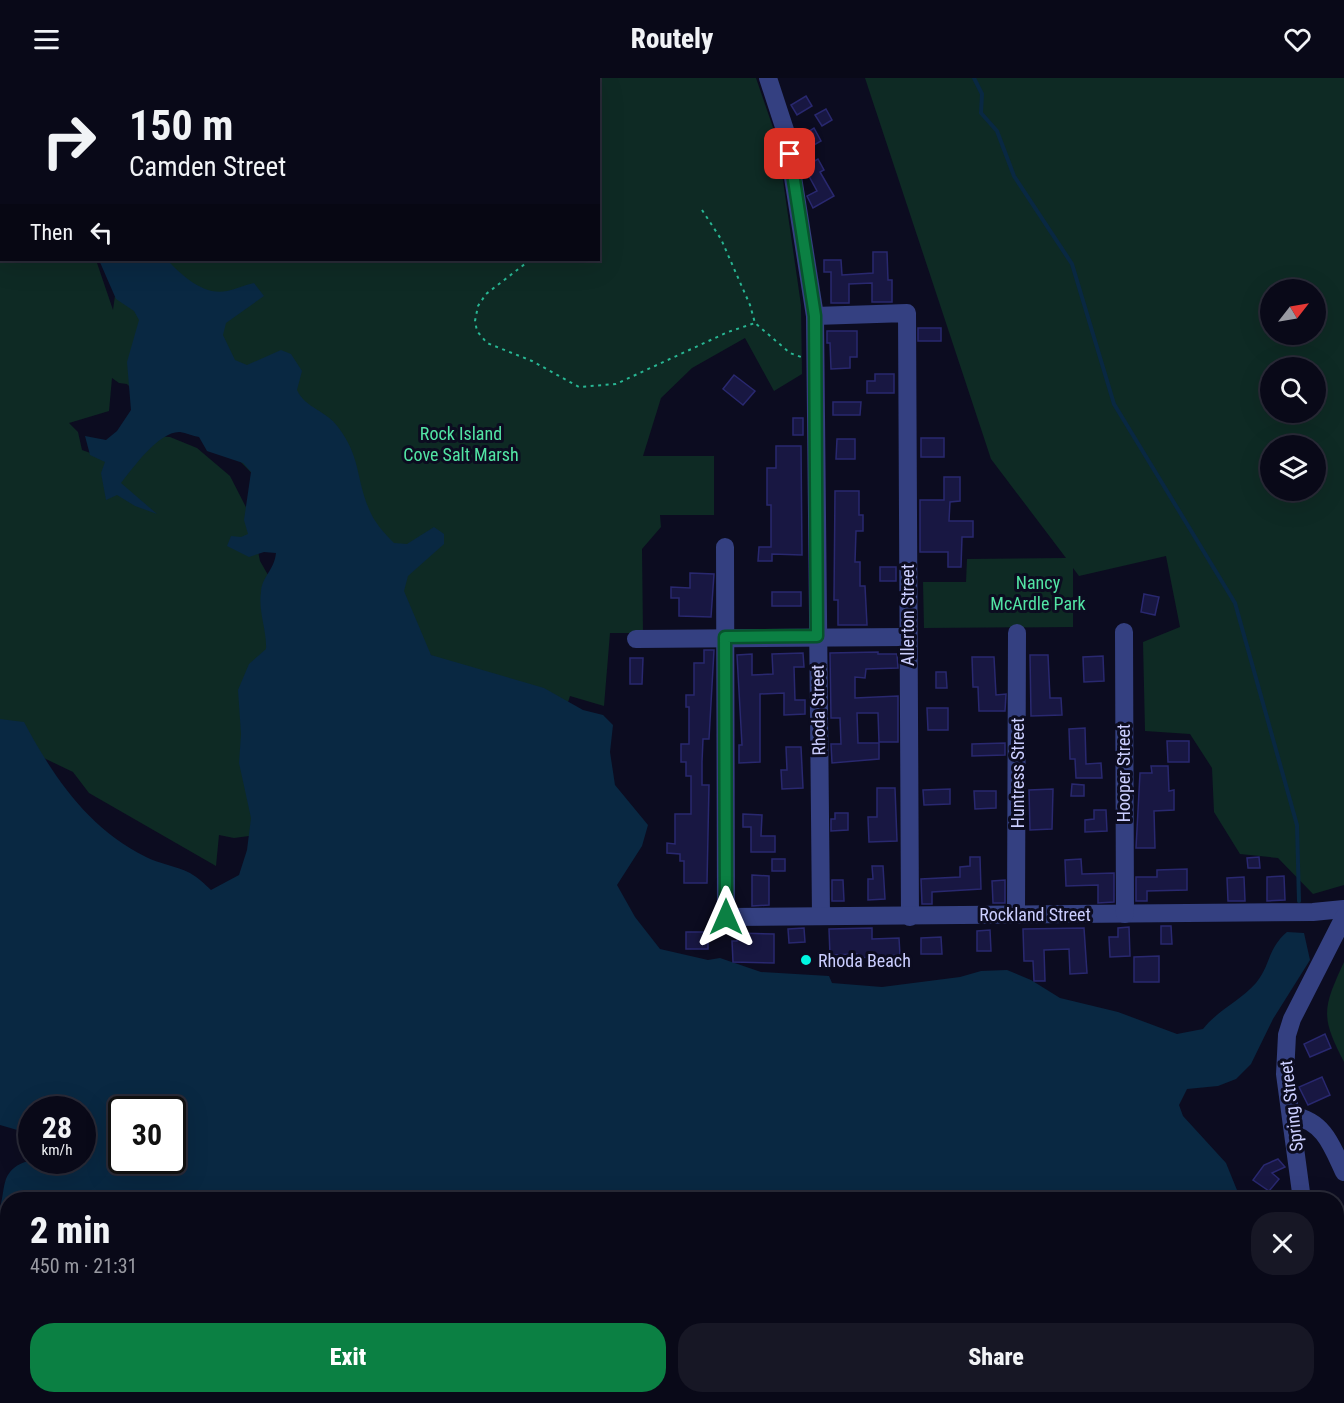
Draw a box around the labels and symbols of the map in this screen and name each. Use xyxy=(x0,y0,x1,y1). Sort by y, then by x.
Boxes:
pin xyxy=(764,128,815,179)
north arrow xyxy=(1260,279,1326,345)
park label: Rock Island Cove Salt Marsh xyxy=(403,423,519,465)
street label: Allerton Street xyxy=(897,564,918,666)
park label: Nancy McArdle Park xyxy=(990,572,1086,614)
street label: Rhoda Street xyxy=(807,664,829,756)
street label: Huntress Street xyxy=(1007,718,1028,828)
street label: Hooper Street xyxy=(1113,724,1134,822)
position arrow xyxy=(694,885,758,949)
street label: Rockland Street xyxy=(979,904,1091,925)
place label: Rhoda Beach xyxy=(818,950,911,971)
marker: Rhoda Beach xyxy=(799,953,813,967)
street label: Spring Street xyxy=(1275,1059,1307,1153)
speed limit sign: 30 xyxy=(108,1096,186,1174)

